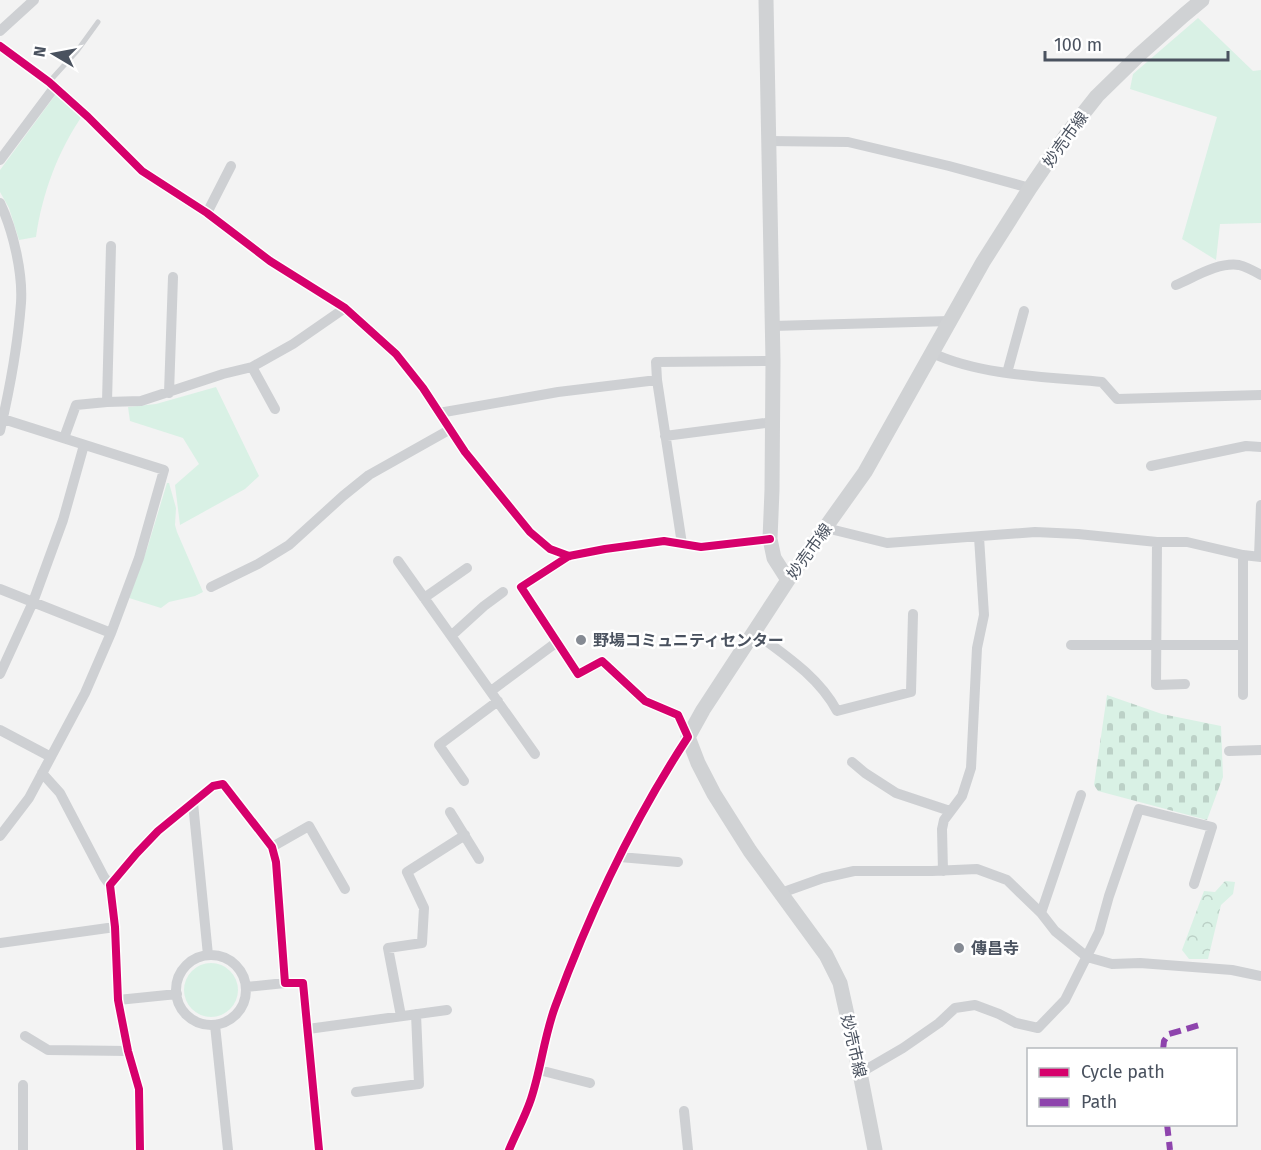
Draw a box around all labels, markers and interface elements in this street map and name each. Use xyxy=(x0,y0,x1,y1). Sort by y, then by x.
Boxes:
north arrow xyxy=(24,24,84,84)
scale bar xyxy=(1045,24,1228,62)
text: 100 m xyxy=(1054,34,1102,56)
text: N xyxy=(29,45,50,58)
street label: 妙売市線 xyxy=(1039,108,1092,171)
street label: 妙売市線 xyxy=(783,520,836,583)
place label: 野場コミュニティセンター xyxy=(593,631,784,650)
marker: 野場コミュニティセンター xyxy=(574,633,588,647)
place label: 傳昌寺 xyxy=(971,939,1019,958)
marker: 傳昌寺 xyxy=(952,941,966,955)
street label: 妙売市線 xyxy=(837,1013,870,1079)
legend xyxy=(1027,1048,1237,1126)
text: Cycle path xyxy=(1081,1061,1165,1083)
text: Path xyxy=(1081,1091,1117,1113)

